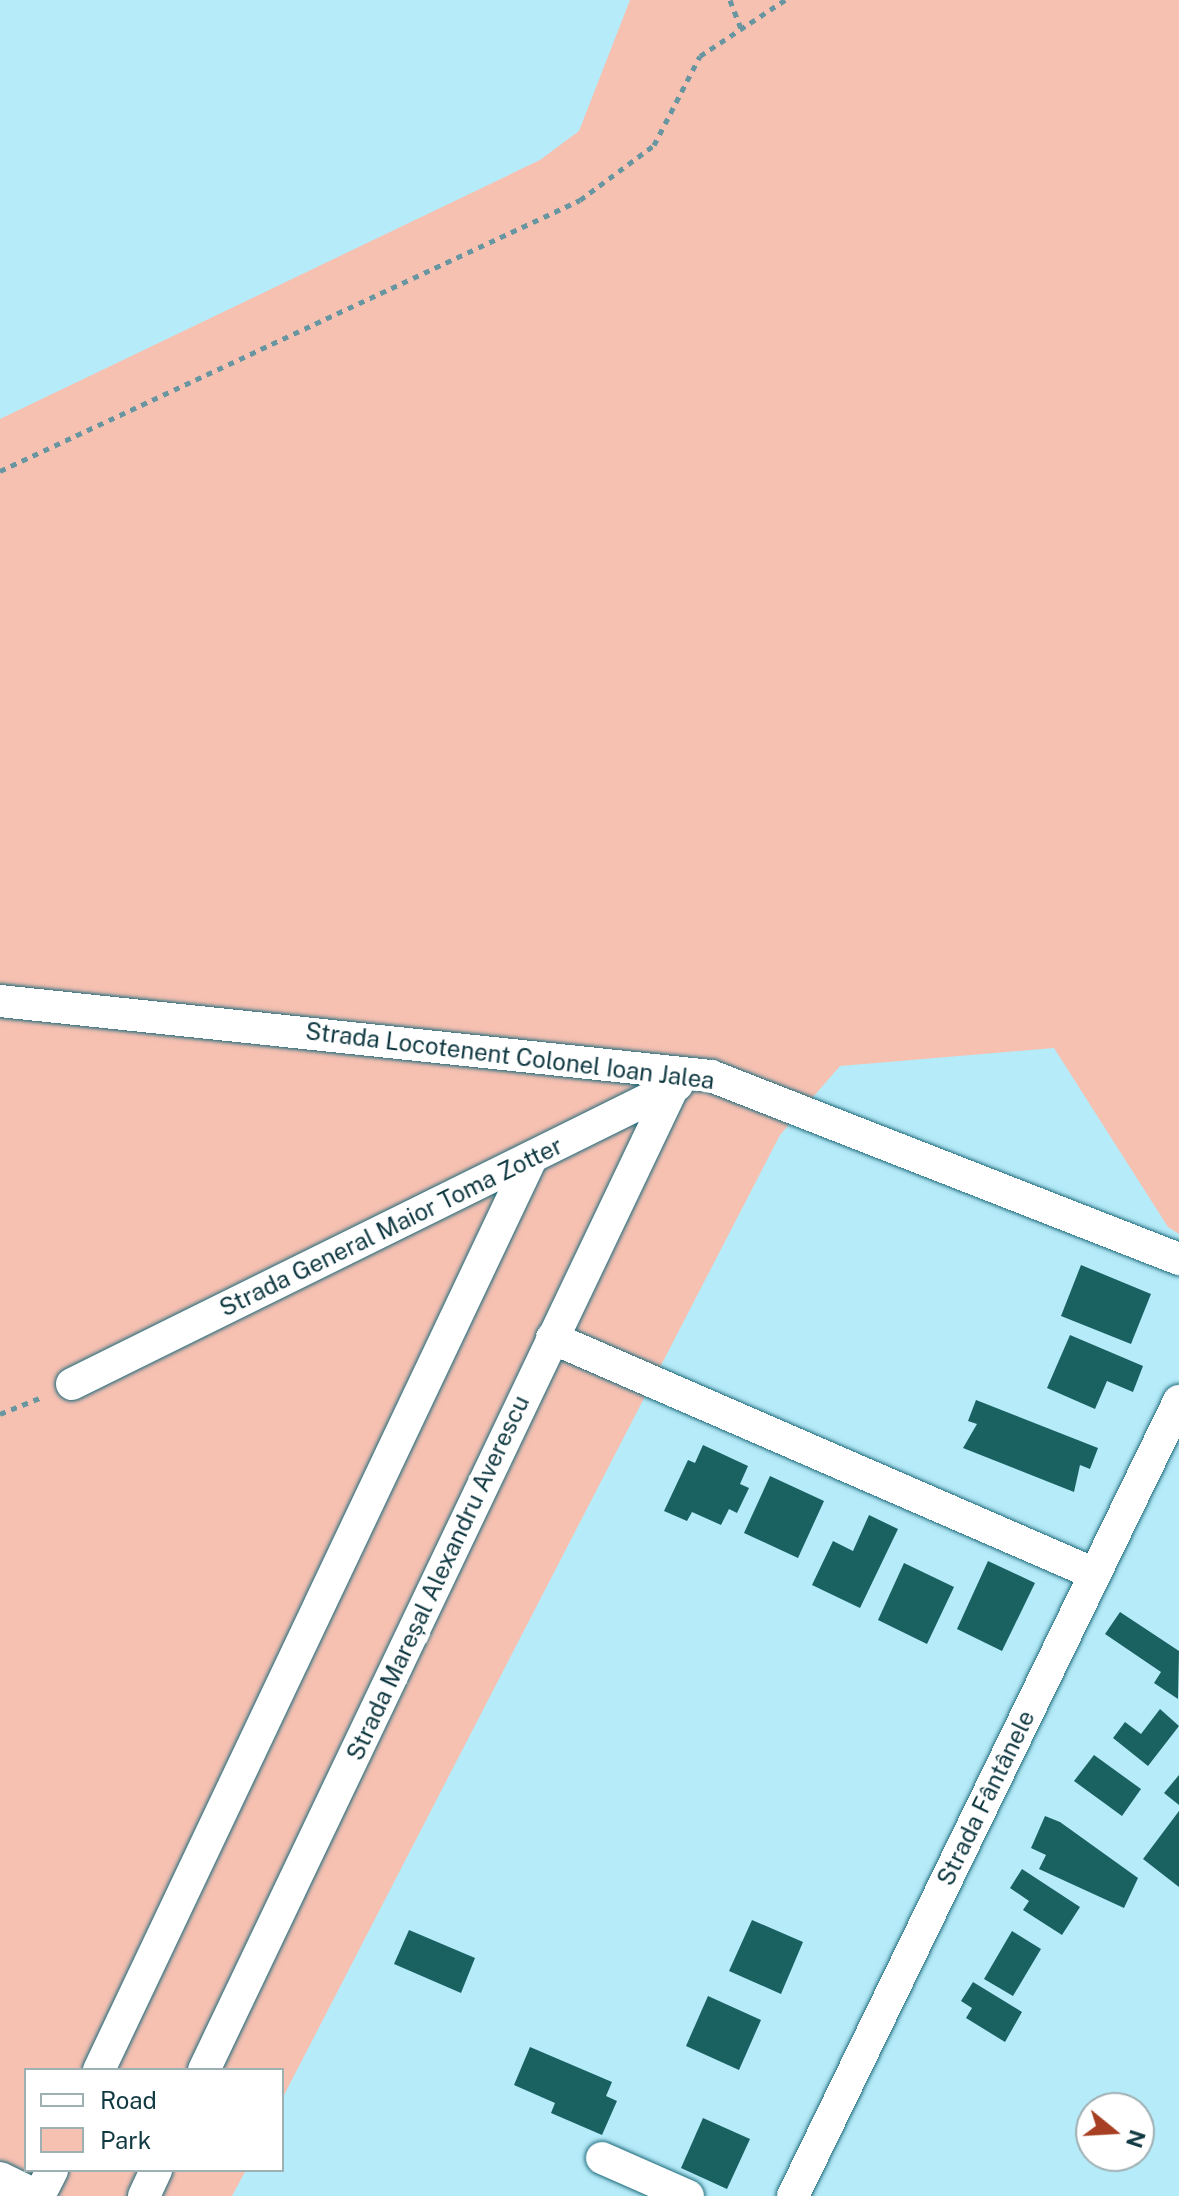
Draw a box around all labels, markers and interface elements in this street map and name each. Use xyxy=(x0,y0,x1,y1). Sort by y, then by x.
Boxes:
street label: Strada Locotenent Colonel Ioan Jalea xyxy=(304,1017,716,1095)
street label: Strada General Maior Toma Zotter xyxy=(215,1131,567,1323)
street label: Strada Mareșal Alexandru Averescu xyxy=(341,1391,535,1765)
street label: Strada Fântânele xyxy=(931,1706,1041,1890)
legend xyxy=(24,2068,284,2172)
text: Road xyxy=(100,2086,157,2114)
north arrow xyxy=(1075,2092,1155,2172)
text: Park xyxy=(100,2126,151,2154)
text: N xyxy=(1121,2127,1151,2151)

